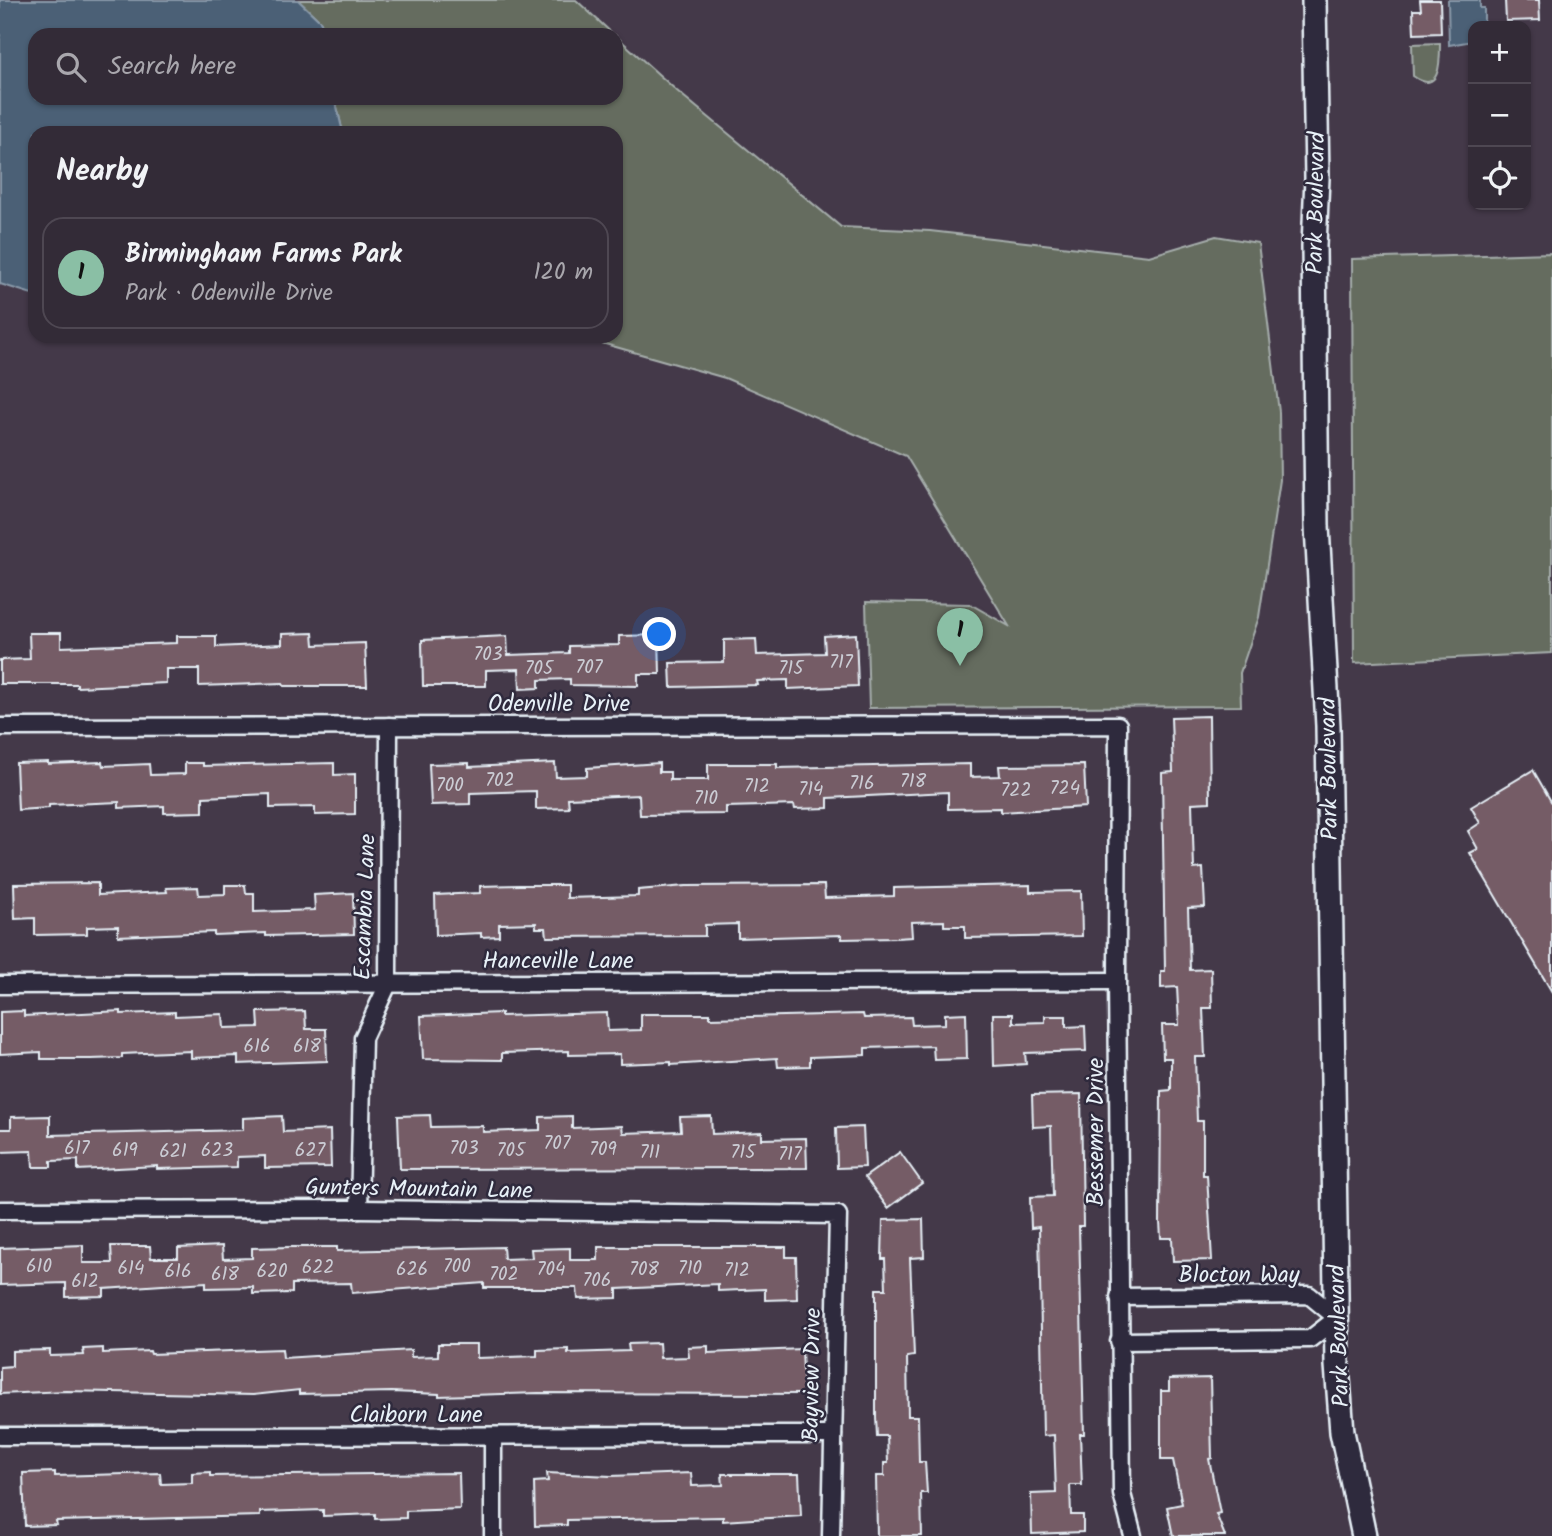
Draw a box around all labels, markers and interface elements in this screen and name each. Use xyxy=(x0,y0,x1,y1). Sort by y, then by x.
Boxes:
map controls xyxy=(1468,21,1531,210)
button: + xyxy=(1468,21,1531,84)
search box xyxy=(28,28,623,105)
text: Search here xyxy=(108,46,236,88)
icon: search xyxy=(52,48,90,86)
button: − xyxy=(1468,84,1531,147)
street label: Park Boulevard xyxy=(1298,131,1336,275)
button: locate xyxy=(1468,147,1531,210)
text: Nearby xyxy=(56,148,148,196)
text: Birmingham Farms Park xyxy=(125,234,402,276)
text: 1 xyxy=(78,255,84,291)
text: 120 m xyxy=(533,255,593,291)
text: Park · Odenville Drive xyxy=(125,276,333,312)
pin: 1 xyxy=(937,608,983,666)
your location xyxy=(642,617,676,651)
house number: 703 xyxy=(473,640,503,670)
house number: 717 xyxy=(829,648,854,678)
house number: 707 xyxy=(575,653,604,683)
house number: 705 xyxy=(525,654,555,684)
house number: 715 xyxy=(779,654,805,684)
street label: Odenville Drive xyxy=(488,687,630,723)
street label: Park Boulevard xyxy=(1311,697,1349,841)
house number: 702 xyxy=(485,766,515,796)
house number: 718 xyxy=(900,767,927,797)
house number: 716 xyxy=(849,769,875,799)
house number: 700 xyxy=(436,771,464,801)
house number: 712 xyxy=(744,772,770,802)
house number: 724 xyxy=(1050,774,1080,804)
house number: 714 xyxy=(798,775,824,805)
house number: 722 xyxy=(1001,776,1031,806)
house number: 710 xyxy=(694,784,718,814)
street label: Escambia Lane xyxy=(345,833,387,981)
street label: Hanceville Lane xyxy=(482,944,634,980)
house number: 616 xyxy=(243,1032,271,1062)
house number: 618 xyxy=(293,1032,322,1062)
street label: Bessemer Drive xyxy=(1079,1058,1115,1206)
house number: 707 xyxy=(543,1129,572,1159)
house number: 617 xyxy=(64,1134,91,1164)
house number: 703 xyxy=(449,1134,479,1164)
house number: 709 xyxy=(589,1135,617,1165)
house number: 619 xyxy=(112,1136,138,1166)
house number: 623 xyxy=(201,1136,233,1166)
house number: 627 xyxy=(295,1136,326,1166)
house number: 705 xyxy=(497,1136,527,1166)
house number: 621 xyxy=(159,1137,187,1167)
house number: 711 xyxy=(640,1138,660,1168)
house number: 715 xyxy=(731,1138,757,1168)
house number: 717 xyxy=(778,1140,803,1170)
street label: Gunters Mountain Lane xyxy=(305,1170,533,1210)
house number: 610 xyxy=(26,1252,52,1282)
house number: 700 xyxy=(443,1252,471,1282)
house number: 622 xyxy=(302,1253,334,1283)
house number: 614 xyxy=(118,1254,145,1284)
house number: 710 xyxy=(678,1254,702,1284)
house number: 626 xyxy=(396,1255,428,1285)
house number: 704 xyxy=(537,1255,565,1285)
house number: 708 xyxy=(629,1255,659,1285)
house number: 712 xyxy=(724,1256,750,1286)
house number: 616 xyxy=(164,1257,192,1287)
house number: 620 xyxy=(256,1257,288,1287)
street label: Blocton Way xyxy=(1178,1258,1300,1294)
house number: 618 xyxy=(211,1260,240,1290)
house number: 702 xyxy=(489,1260,519,1290)
street label: Park Boulevard xyxy=(1320,1264,1360,1408)
house number: 706 xyxy=(583,1266,611,1296)
house number: 612 xyxy=(71,1267,99,1297)
street label: Bayview Drive xyxy=(794,1308,832,1443)
street label: Claiborn Lane xyxy=(349,1398,483,1434)

